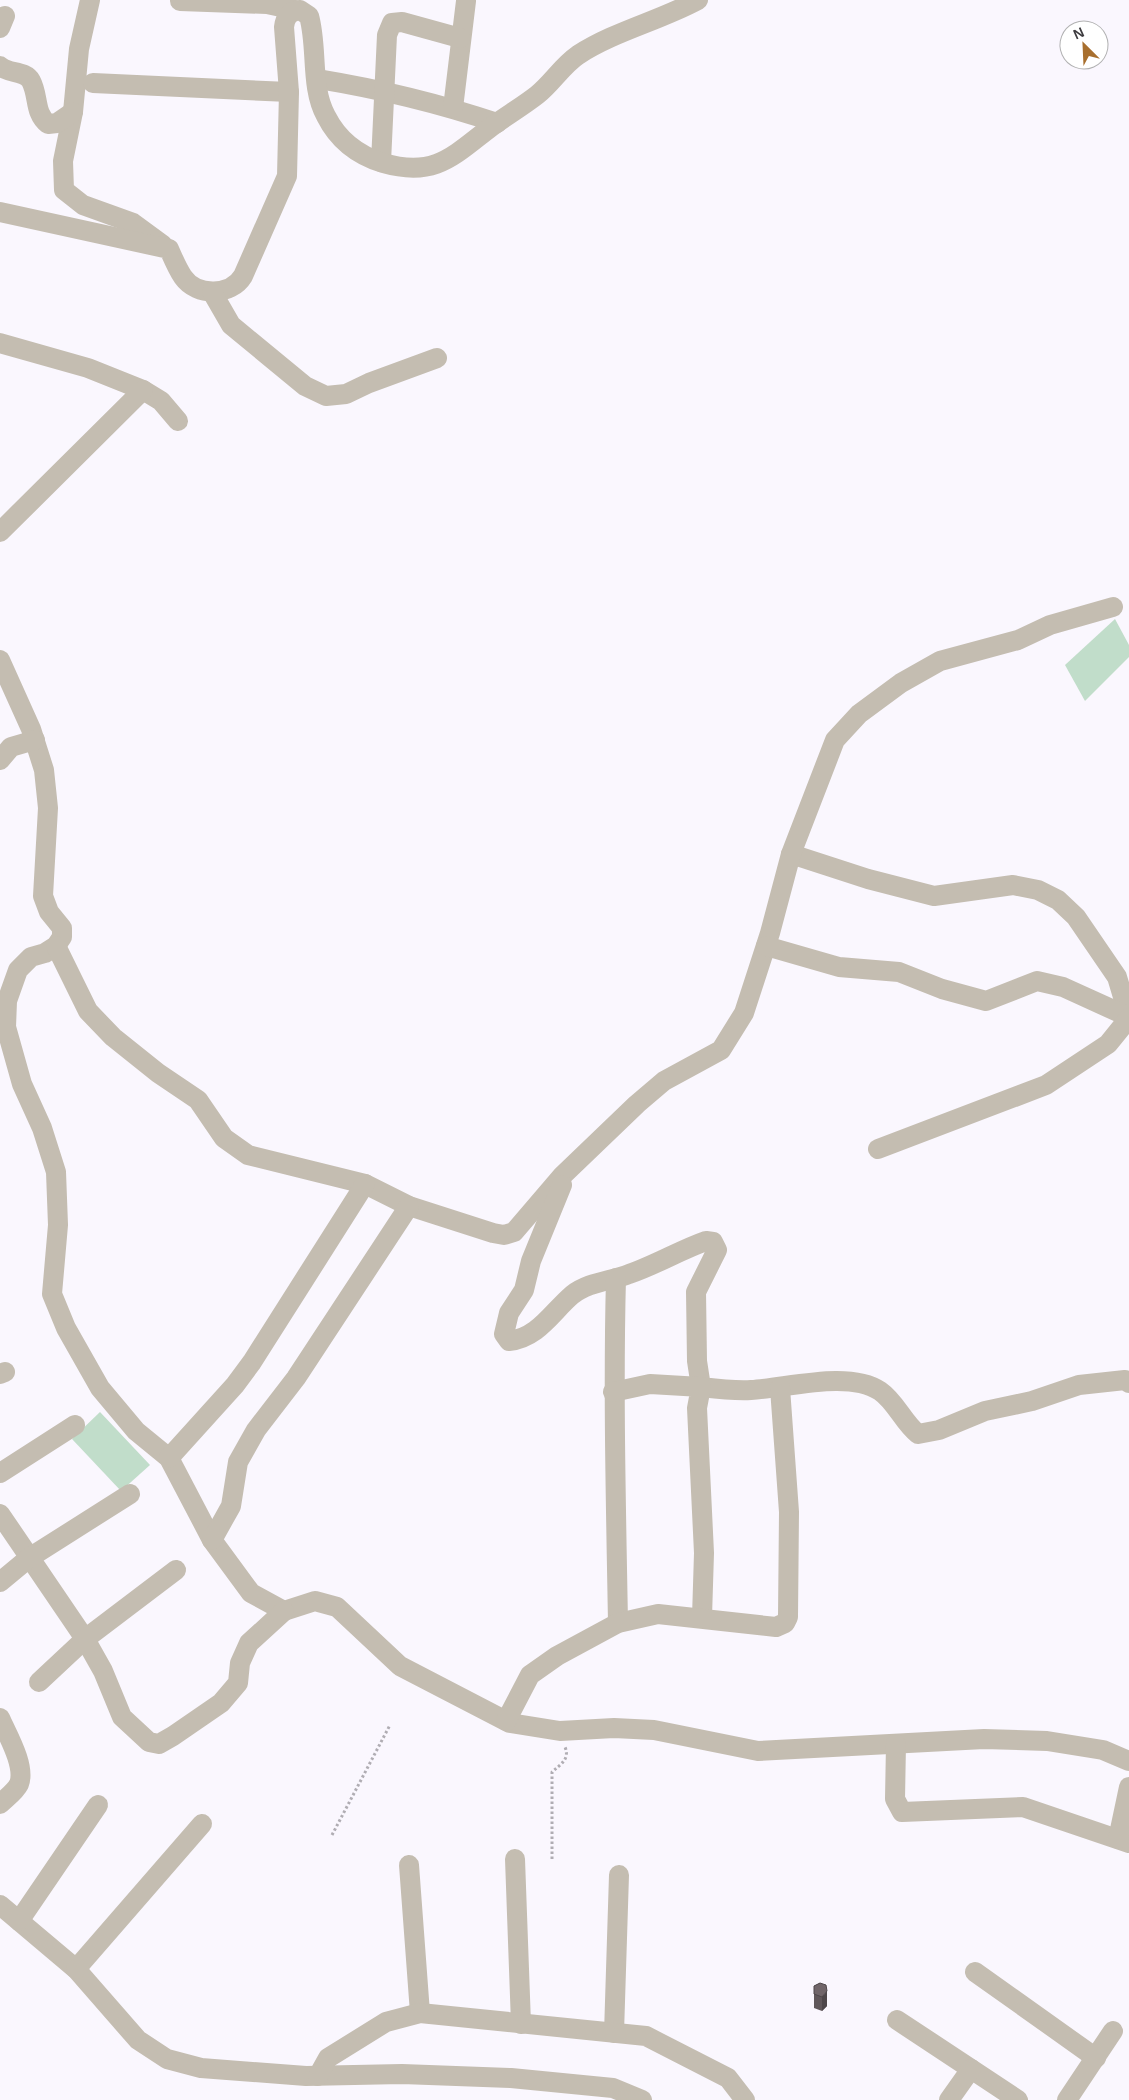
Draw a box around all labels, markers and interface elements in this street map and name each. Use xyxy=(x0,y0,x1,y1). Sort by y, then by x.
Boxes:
north arrow xyxy=(1059,20,1109,70)
text: N xyxy=(1071,24,1087,42)

